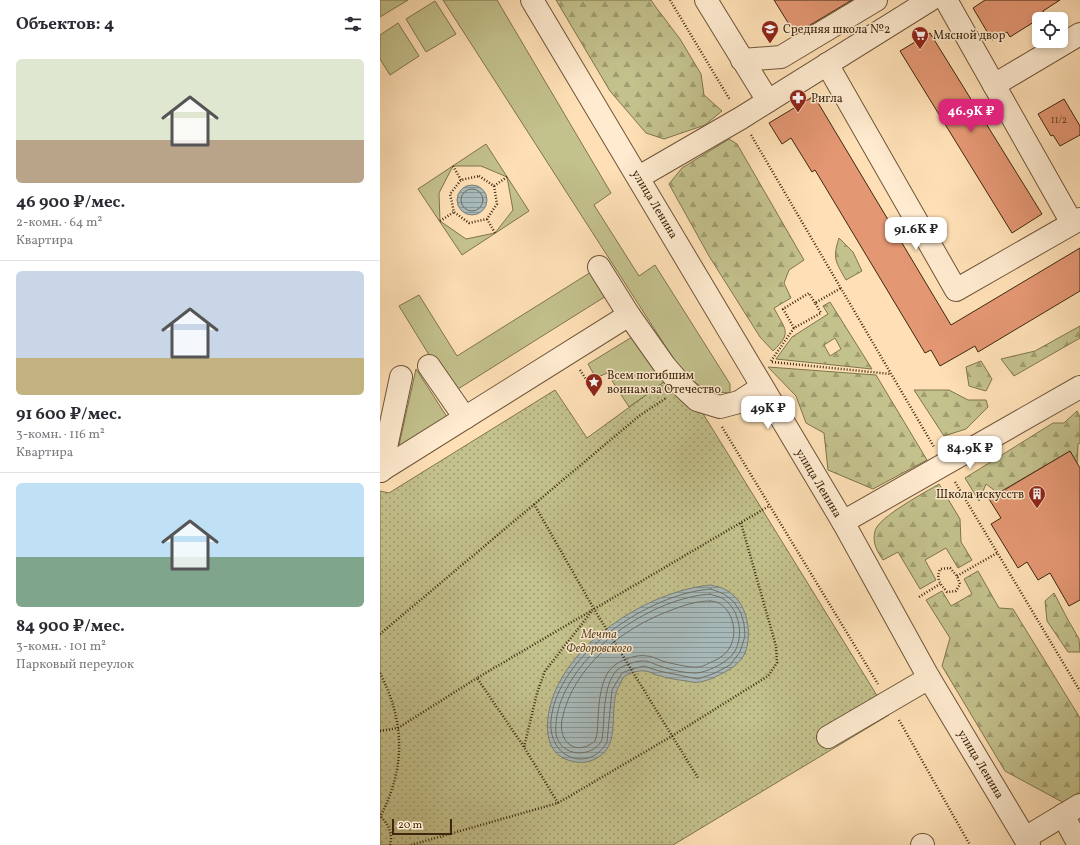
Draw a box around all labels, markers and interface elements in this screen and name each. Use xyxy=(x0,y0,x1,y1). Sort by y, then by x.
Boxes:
map controls xyxy=(1032,12,1068,48)
button: locate xyxy=(1032,12,1068,48)
text: Объектов: 4 xyxy=(16,13,114,36)
icon: filters xyxy=(342,13,364,35)
school or university icon: Средняя школа №2 xyxy=(760,19,780,44)
place label: Средняя школа №2 xyxy=(783,22,890,38)
supermarket icon: Мясной двор xyxy=(910,25,930,50)
place label: Мясной двор xyxy=(933,28,1005,44)
icon: home xyxy=(154,85,226,157)
pharmacy icon: Ригла xyxy=(788,88,808,113)
place label: Ригла xyxy=(811,91,843,107)
pin: 46.9K ₽ xyxy=(934,99,1008,133)
text: 46.9K ₽ xyxy=(948,103,994,121)
house number: 11/2 xyxy=(1051,113,1067,127)
street label: улица Ленина xyxy=(627,167,681,242)
text: 46 900 ₽/мес. xyxy=(16,191,125,214)
text: 2-комн. · 64 m² xyxy=(16,214,102,232)
pin: 91.6K ₽ xyxy=(879,217,953,251)
text: 91.6K ₽ xyxy=(894,221,938,239)
text: Квартира xyxy=(16,232,73,250)
icon: home xyxy=(154,297,226,369)
place label: Всем погибшим воинам за Отечество xyxy=(607,368,721,398)
place icon: Всем погибшим воинам за Отечество xyxy=(584,372,604,397)
pin: 49K ₽ xyxy=(740,396,796,430)
text: 49K ₽ xyxy=(750,400,786,418)
text: 91 600 ₽/мес. xyxy=(16,403,122,426)
text: 3-комн. · 116 m² xyxy=(16,426,105,444)
pin: 84.9K ₽ xyxy=(933,436,1007,470)
text: 84.9K ₽ xyxy=(947,440,993,458)
text: Квартира xyxy=(16,444,73,462)
street label: улица Ленина xyxy=(791,446,845,521)
building icon: Школа искусств xyxy=(1027,484,1047,509)
place label: Школа искусств xyxy=(936,487,1024,503)
icon: home xyxy=(154,509,226,581)
text: 84 900 ₽/мес. xyxy=(16,615,125,638)
park label: Мечта Федоровского xyxy=(566,627,633,657)
text: 3-комн. · 101 m² xyxy=(16,638,106,656)
text: Парковый переулок xyxy=(16,656,134,674)
street label: улица Ленина xyxy=(953,727,1007,802)
scale bar xyxy=(392,817,452,836)
text: 20 m xyxy=(398,818,422,833)

